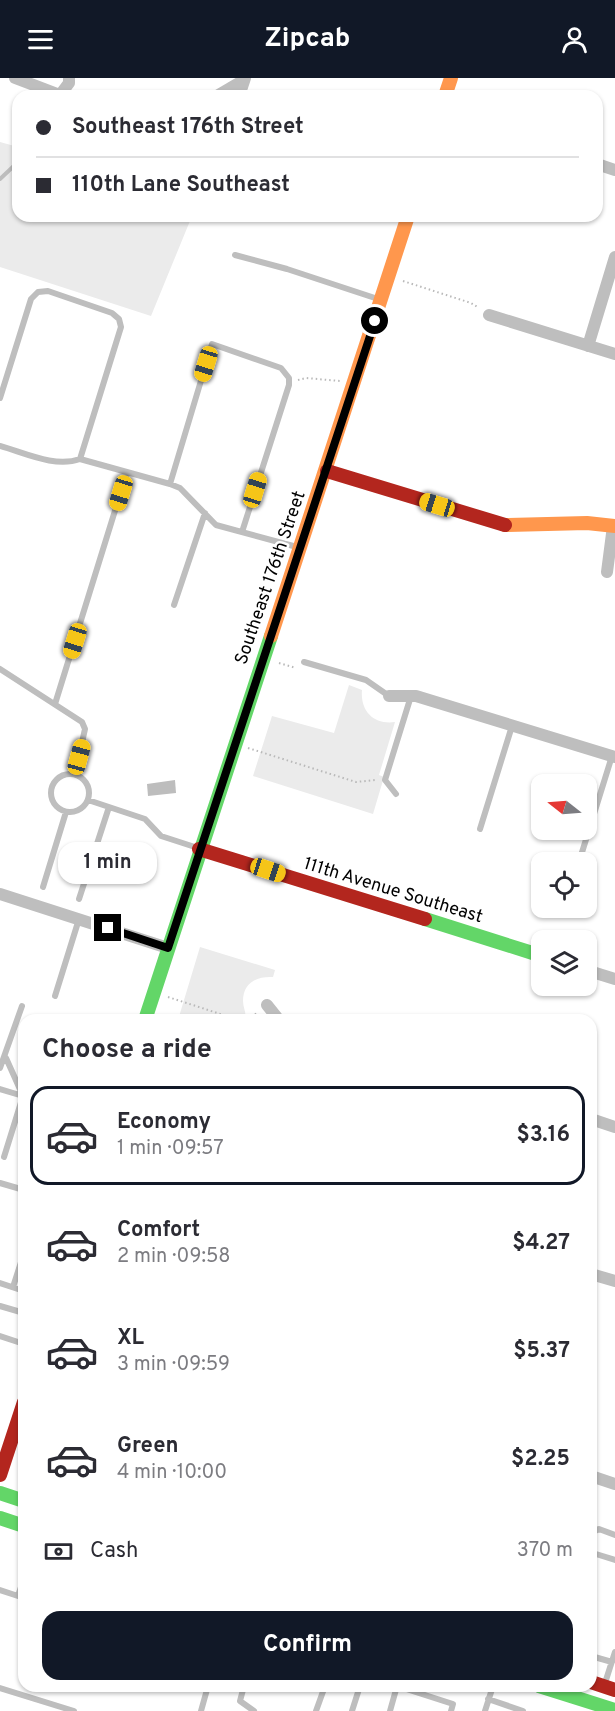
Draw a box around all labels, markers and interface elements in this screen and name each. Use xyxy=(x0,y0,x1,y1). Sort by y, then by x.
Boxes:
text: Zipcab xyxy=(265,22,350,56)
icon: menu xyxy=(24,23,57,56)
icon: person xyxy=(558,23,591,56)
text: Southeast 176th Street xyxy=(72,114,304,141)
text: 110th Lane Southeast xyxy=(72,172,290,199)
route start xyxy=(361,307,388,334)
car xyxy=(192,344,220,384)
car xyxy=(241,470,269,510)
car xyxy=(107,473,135,513)
street label: Southeast 176th Street xyxy=(230,488,312,668)
car xyxy=(417,491,457,519)
car xyxy=(61,621,89,661)
car xyxy=(66,737,92,777)
north arrow xyxy=(531,774,597,840)
map controls xyxy=(531,774,597,996)
callout: 1 min xyxy=(58,841,158,883)
text: 1 min xyxy=(83,850,132,876)
button: locate xyxy=(531,852,597,918)
street label: 111th Avenue Southeast xyxy=(301,853,485,929)
car xyxy=(248,856,288,884)
route end xyxy=(94,914,121,941)
button: layers xyxy=(531,930,597,996)
text: Choose a ride xyxy=(42,1033,212,1067)
icon: car xyxy=(45,1109,99,1163)
text: Economy xyxy=(117,1109,211,1136)
text: $3.16 xyxy=(516,1122,570,1149)
text: 1 min · 09:57 xyxy=(117,1136,224,1162)
icon: car xyxy=(45,1217,99,1271)
text: Comfort xyxy=(117,1217,200,1244)
text: $4.27 xyxy=(512,1230,570,1257)
text: 2 min · 09:58 xyxy=(117,1244,231,1270)
icon: car xyxy=(45,1325,99,1379)
text: XL xyxy=(117,1325,144,1352)
text: $5.37 xyxy=(513,1338,570,1365)
text: 3 min · 09:59 xyxy=(117,1352,230,1378)
icon: car xyxy=(45,1433,99,1487)
text: Green xyxy=(117,1433,179,1460)
text: $2.25 xyxy=(511,1446,570,1473)
text: 4 min · 10:00 xyxy=(117,1460,227,1486)
icon: cash xyxy=(42,1535,75,1568)
text: Cash xyxy=(90,1538,139,1565)
text: 370 m xyxy=(517,1538,573,1564)
button: Confirm xyxy=(42,1611,573,1680)

